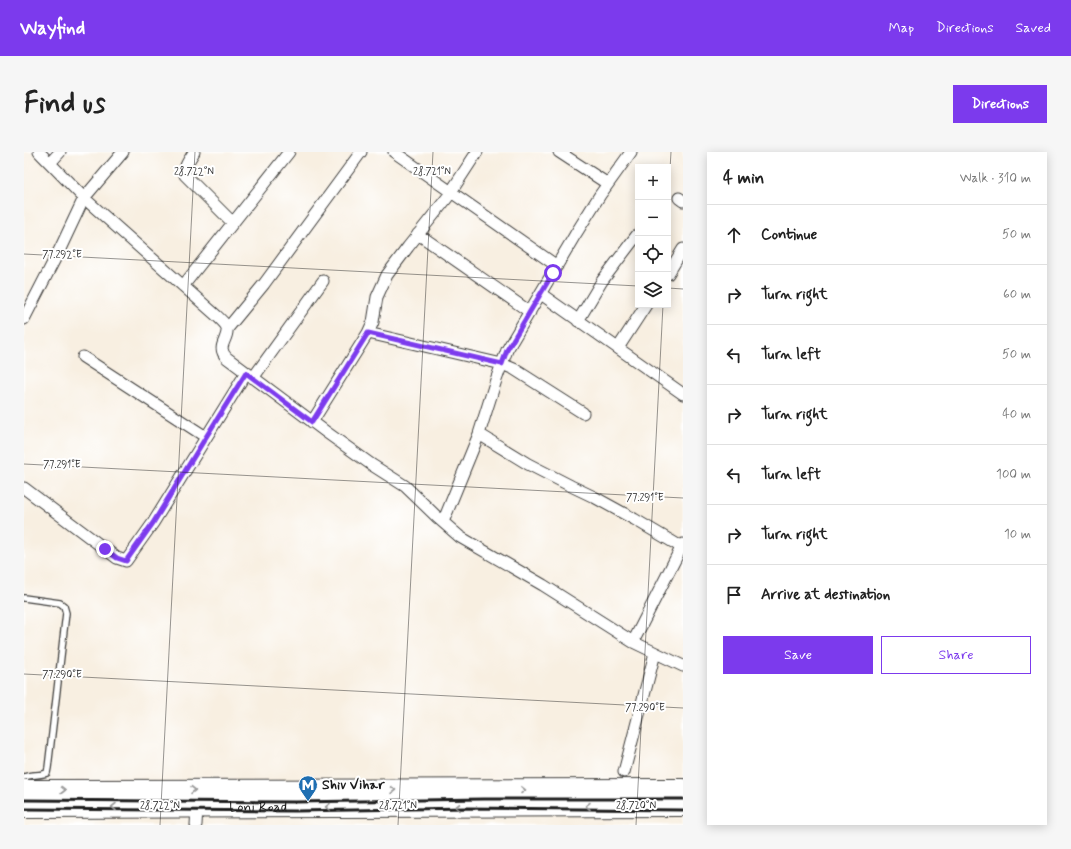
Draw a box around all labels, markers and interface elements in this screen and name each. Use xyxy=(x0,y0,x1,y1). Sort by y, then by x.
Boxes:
text: Wayfind xyxy=(20,16,85,41)
text: Map xyxy=(888,19,914,37)
text: Directions xyxy=(936,19,994,37)
text: Saved xyxy=(1016,19,1051,37)
button: Directions xyxy=(953,85,1047,123)
text: Find us xyxy=(24,86,105,123)
map controls xyxy=(635,164,671,308)
button: + xyxy=(635,164,671,200)
text: 28.722°N xyxy=(174,165,214,179)
text: 28.721°N xyxy=(413,165,451,179)
text: 4 min xyxy=(723,167,764,189)
text: Walk · 310 m xyxy=(960,170,1031,187)
button: − xyxy=(635,200,671,236)
icon: ahead xyxy=(723,224,745,246)
text: Continue xyxy=(761,225,817,245)
text: 50 m xyxy=(1002,226,1031,243)
button: locate xyxy=(635,236,671,272)
text: 77.292°E xyxy=(42,248,82,262)
route start xyxy=(544,264,562,282)
button: layers xyxy=(635,272,671,308)
icon: right xyxy=(723,284,745,306)
text: Turn right xyxy=(761,285,828,305)
text: 60 m xyxy=(1003,286,1031,303)
icon: left xyxy=(723,344,745,366)
text: Turn left xyxy=(761,345,821,365)
text: 50 m xyxy=(1002,346,1031,363)
icon: right xyxy=(723,404,745,426)
text: Turn right xyxy=(761,405,828,425)
text: 40 m xyxy=(1002,406,1031,423)
text: 77.291°E xyxy=(43,458,81,472)
icon: left xyxy=(723,464,745,486)
text: Turn left xyxy=(761,465,821,485)
text: 100 m xyxy=(996,466,1031,483)
text: 77.291°E xyxy=(626,491,664,505)
icon: right xyxy=(723,524,745,546)
text: Turn right xyxy=(761,525,828,545)
text: 10 m xyxy=(1004,526,1031,543)
route end xyxy=(96,540,114,558)
icon: arrive xyxy=(723,584,745,606)
text: Arrive at destination xyxy=(761,585,890,605)
button: Save xyxy=(723,636,873,674)
button: Share xyxy=(881,636,1031,674)
text: 77.290°E xyxy=(42,668,82,682)
text: 77.290°E xyxy=(625,701,665,715)
metro station icon: Shiv Vihar xyxy=(297,774,319,802)
place label: Shiv Vihar xyxy=(322,776,385,794)
one-way arrow xyxy=(60,786,66,794)
one-way arrow xyxy=(190,786,196,794)
one-way arrow xyxy=(390,786,396,794)
one-way arrow xyxy=(520,786,526,794)
street label: Loni Road xyxy=(229,798,287,816)
text: 28.722°N xyxy=(140,799,180,813)
text: 28.721°N xyxy=(379,799,417,813)
text: 28.720°N xyxy=(616,799,656,813)
one-way arrow xyxy=(585,802,591,810)
one-way arrow xyxy=(111,803,117,811)
one-way arrow xyxy=(325,803,331,811)
one-way arrow xyxy=(455,803,461,811)

